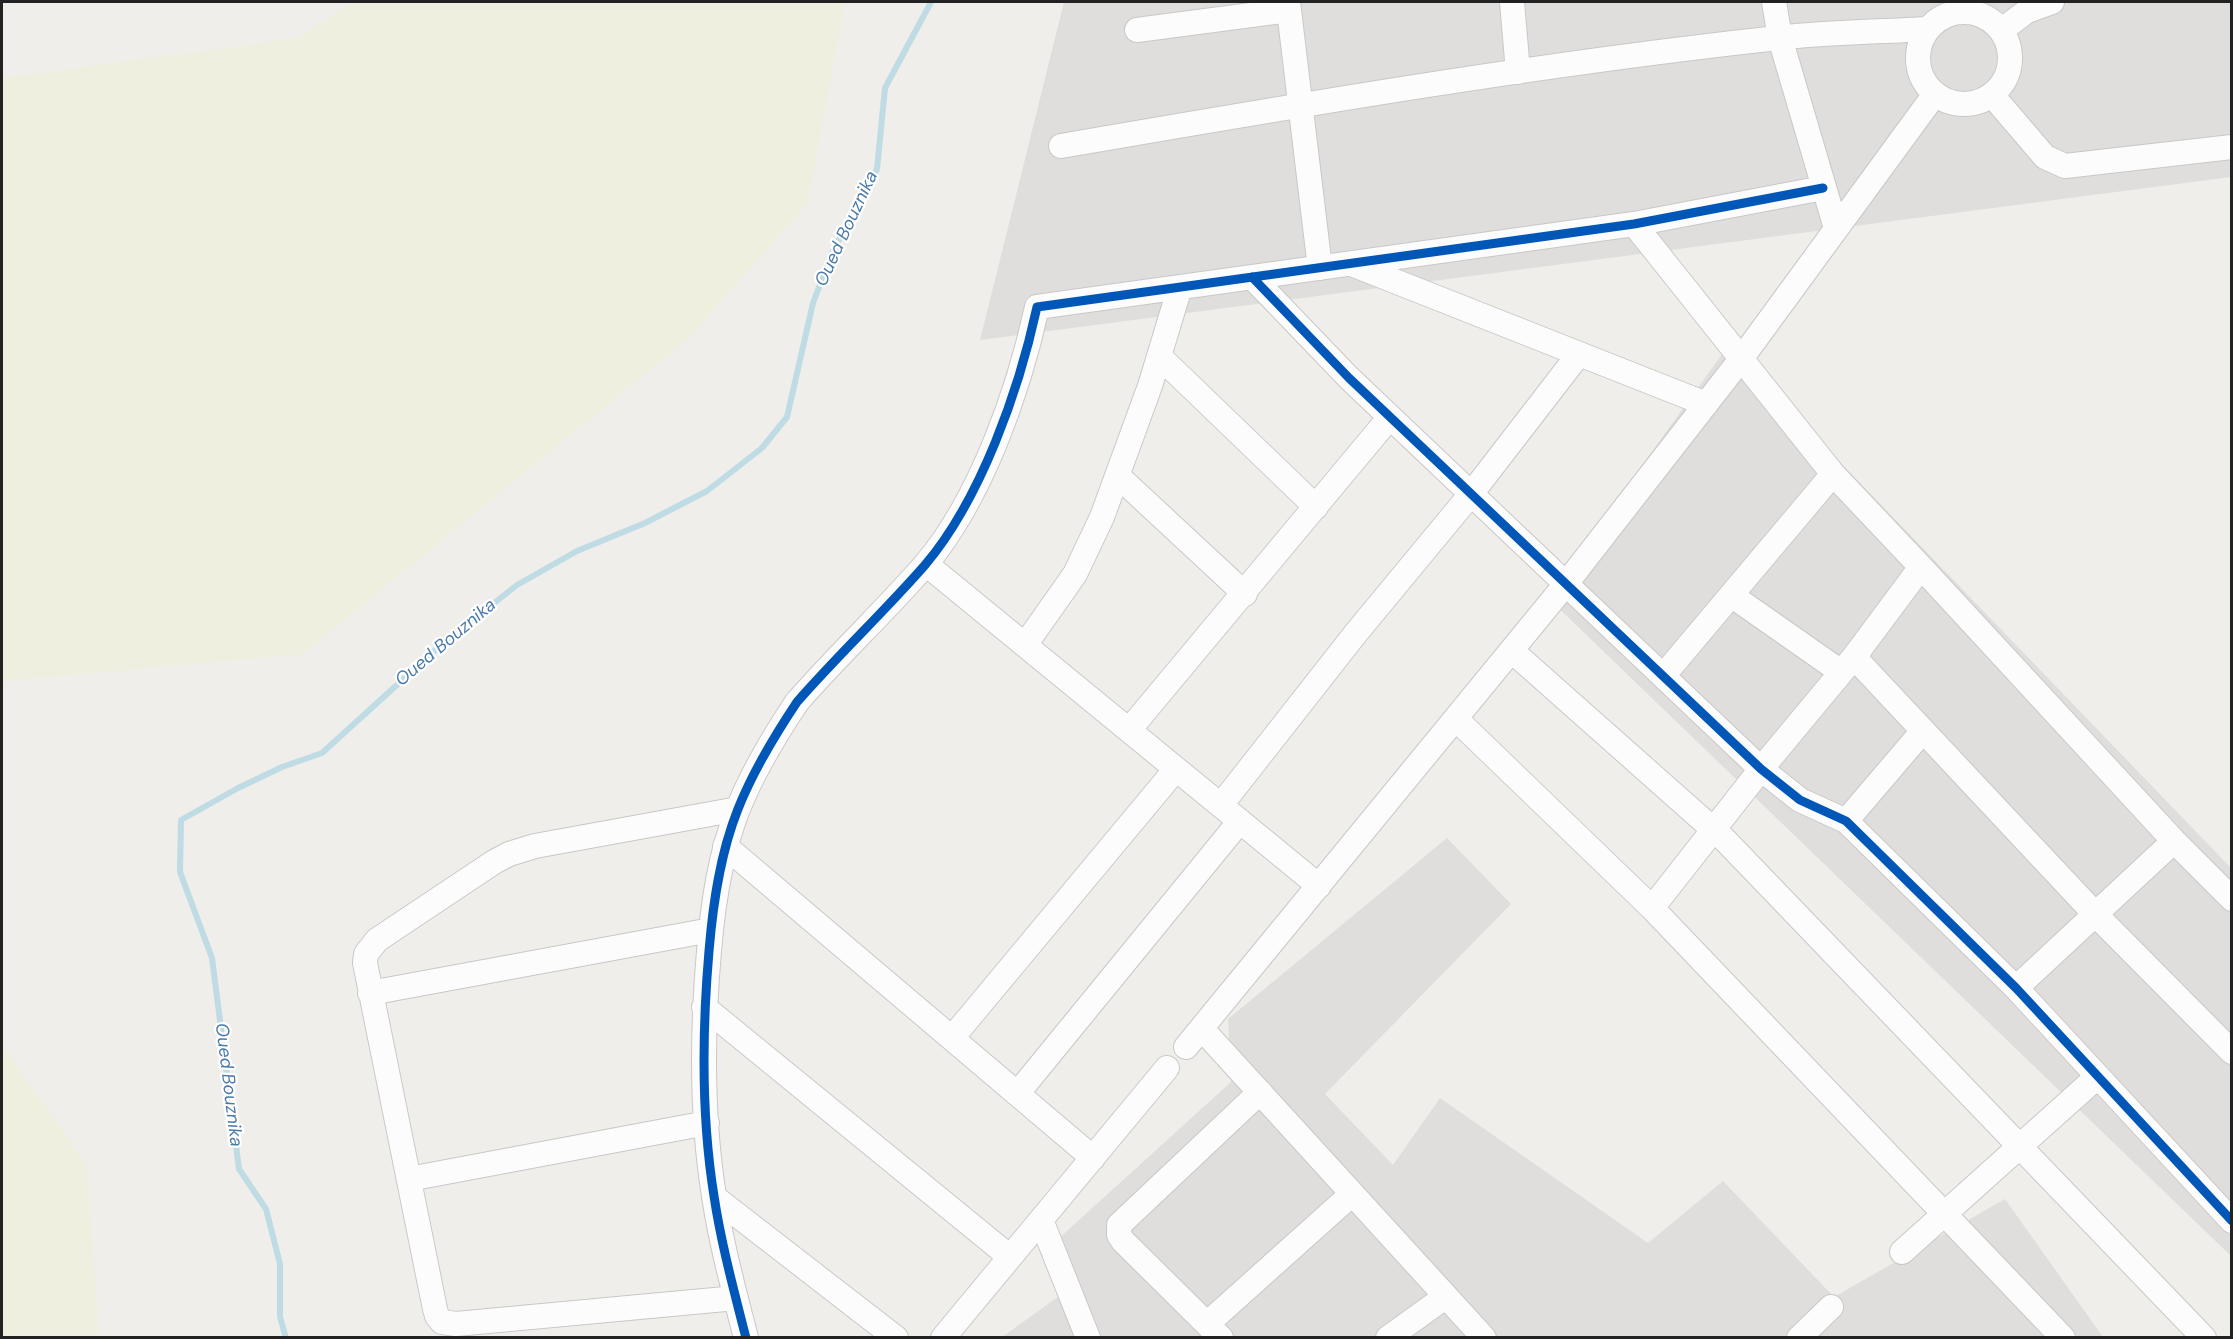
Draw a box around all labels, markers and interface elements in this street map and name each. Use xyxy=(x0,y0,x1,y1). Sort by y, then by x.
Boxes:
water label: Oued Bouznika xyxy=(811,168,883,290)
water label: Oued Bouznika xyxy=(391,595,501,691)
water label: Oued Bouznika xyxy=(210,1022,246,1148)

